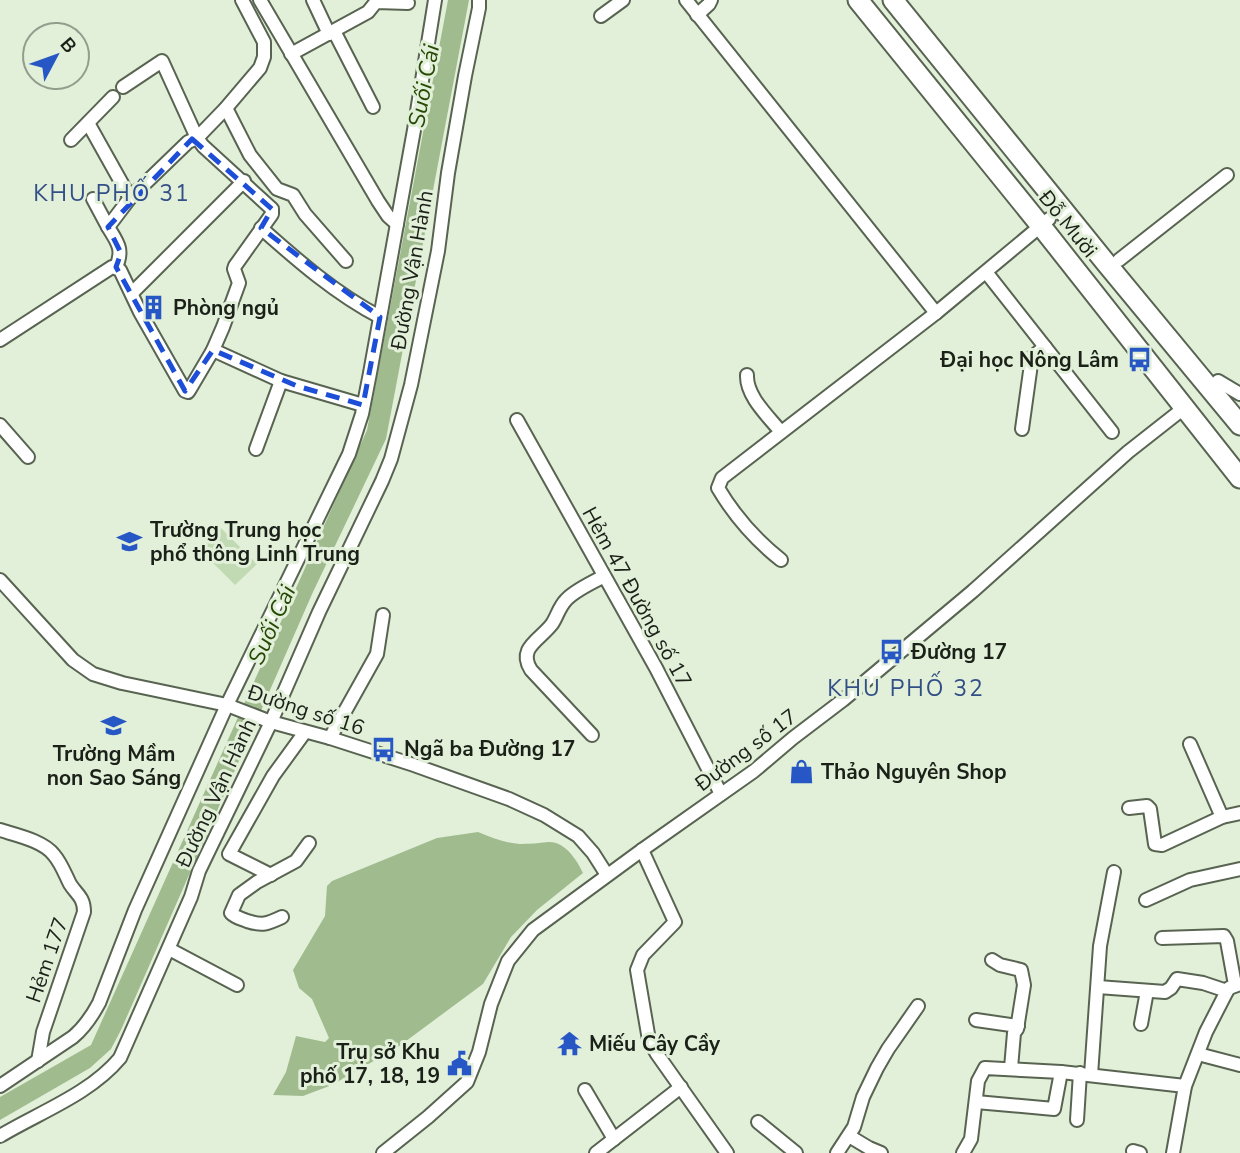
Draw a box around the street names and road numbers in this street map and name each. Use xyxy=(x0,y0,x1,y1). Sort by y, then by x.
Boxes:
street label: Đỗ Mười xyxy=(1032,184,1104,263)
street label: Đường Vận Hành xyxy=(384,188,440,353)
street label: Hẻm 47 Đường số 17 xyxy=(576,502,698,692)
street label: Đường số 16 xyxy=(243,678,368,742)
street label: Đường số 17 xyxy=(688,702,803,798)
street label: Đường Vận Hành xyxy=(169,714,263,873)
street label: Hẻm 177 xyxy=(19,914,75,1006)

